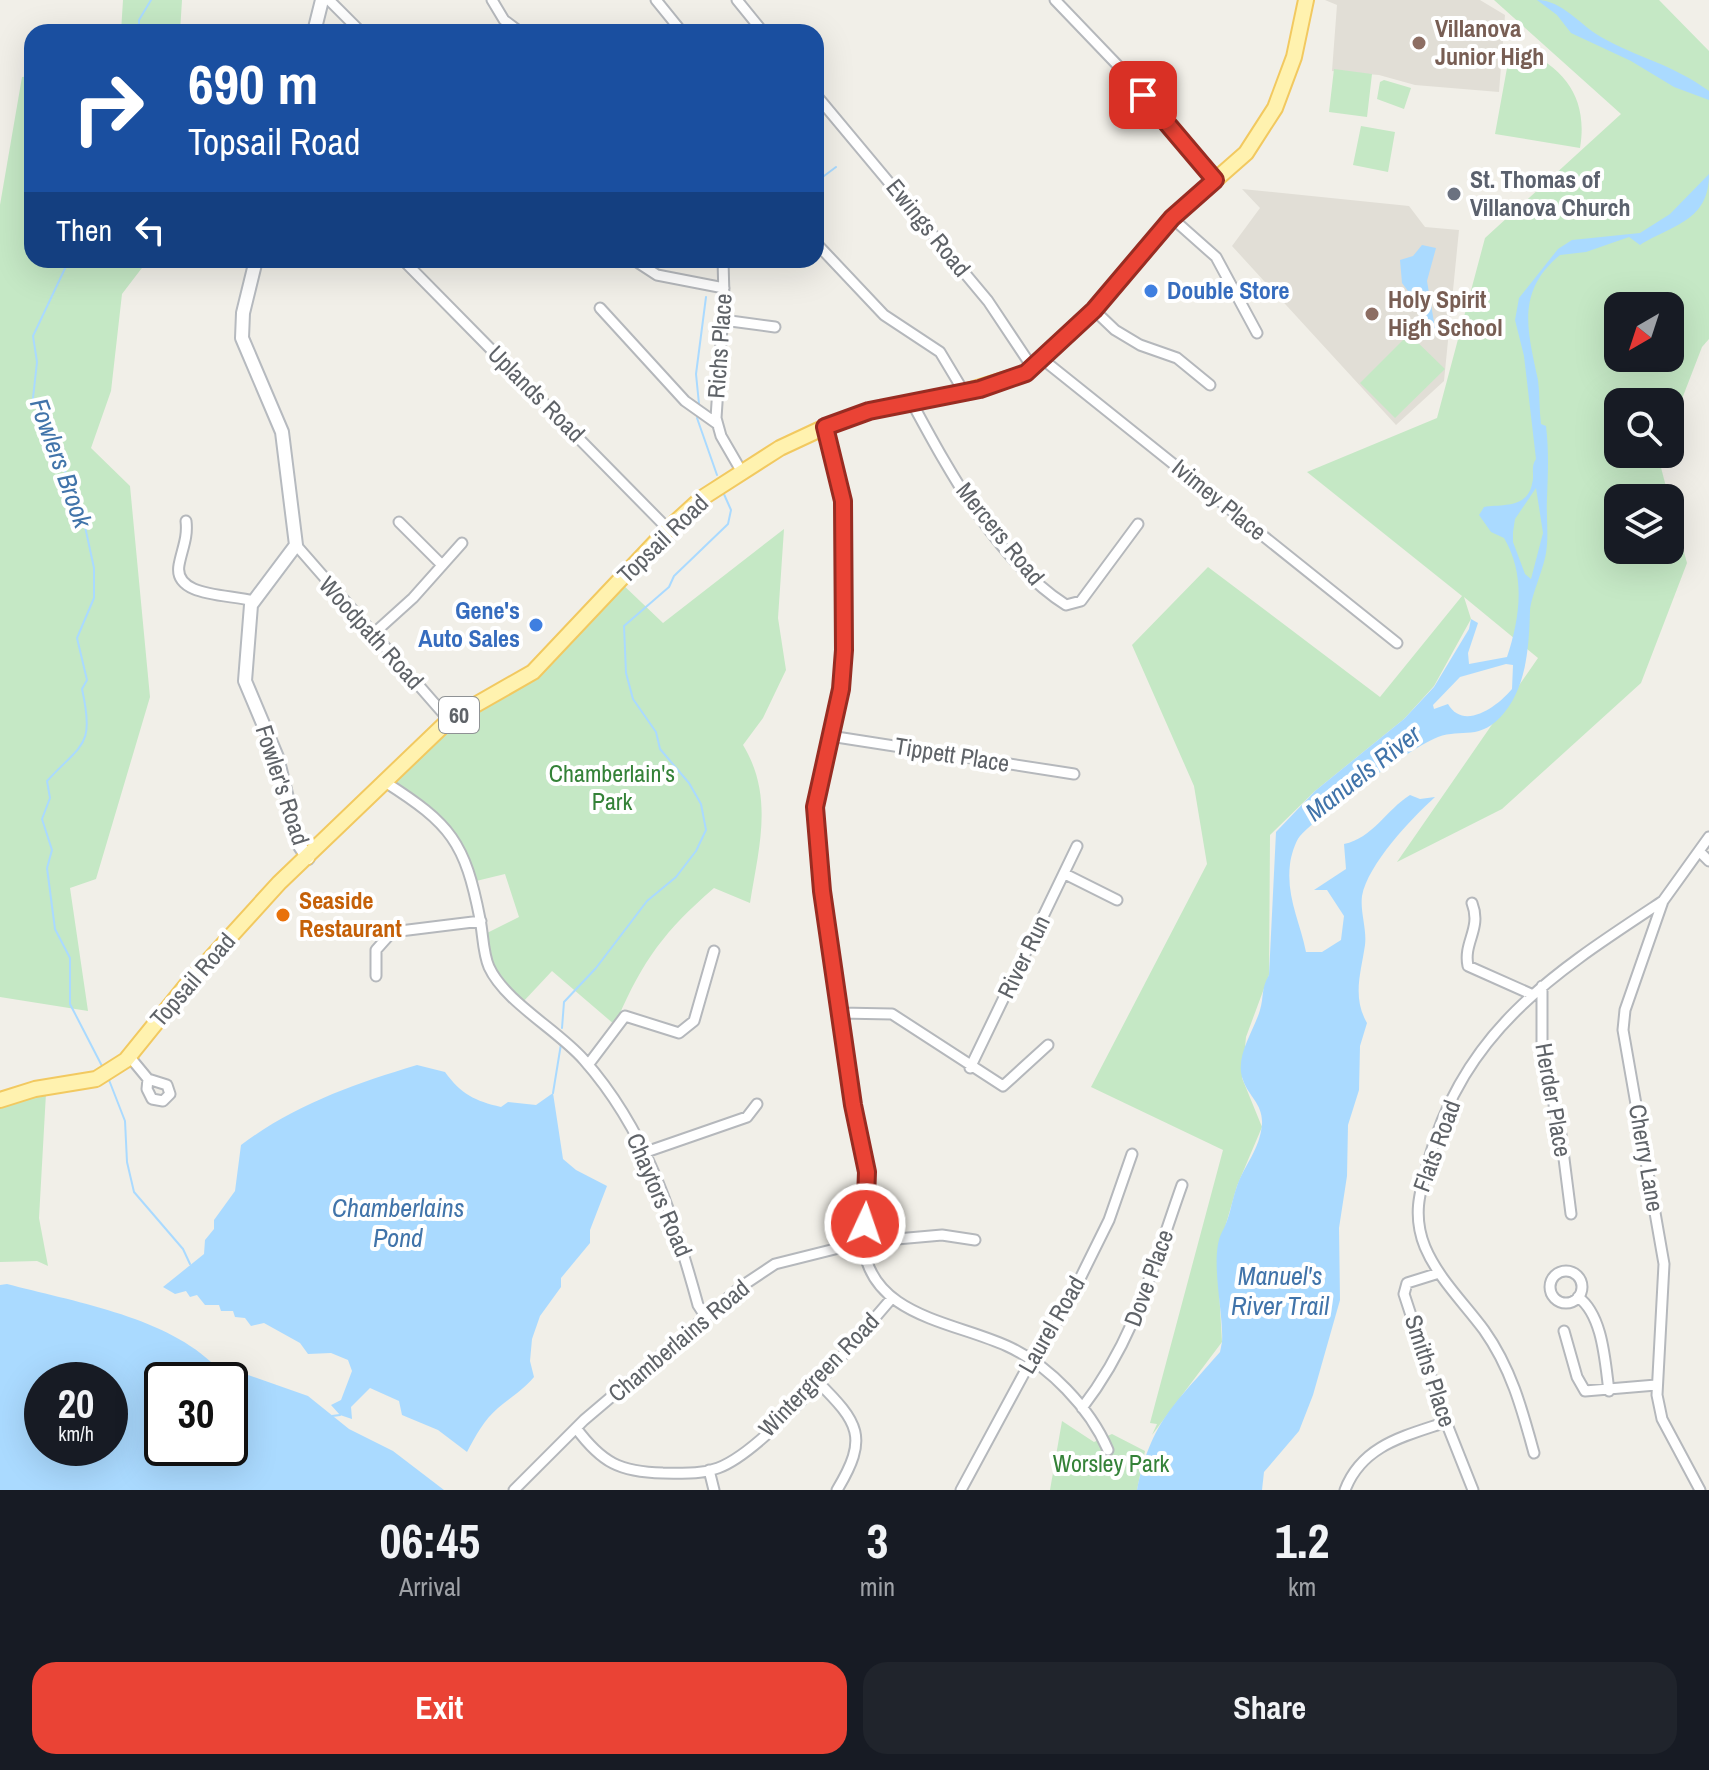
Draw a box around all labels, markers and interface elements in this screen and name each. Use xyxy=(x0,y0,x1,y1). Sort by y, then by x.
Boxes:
place label: Villanova Junior High xyxy=(1435,12,1544,72)
marker: Villanova Junior High xyxy=(1410,34,1428,52)
text: 690 m xyxy=(188,46,318,121)
icon: right xyxy=(56,56,160,160)
pin xyxy=(1109,61,1177,129)
icon: arrive xyxy=(1121,73,1165,117)
text: Topsail Road xyxy=(188,118,360,166)
place label: St. Thomas of Villanova Church xyxy=(1470,163,1630,223)
street label: Ewings Road xyxy=(880,172,978,283)
marker: St. Thomas of Villanova Church xyxy=(1445,185,1463,203)
icon: left xyxy=(128,208,172,252)
text: Then xyxy=(56,210,112,250)
place label: Double Store xyxy=(1167,274,1290,306)
marker: Double Store xyxy=(1142,282,1160,300)
place label: Holy Spirit High School xyxy=(1388,283,1503,343)
street label: Richs Place xyxy=(699,292,739,399)
north arrow xyxy=(1604,292,1684,372)
map controls xyxy=(1604,292,1684,564)
marker: Holy Spirit High School xyxy=(1363,305,1381,323)
street label: Uplands Road xyxy=(481,338,592,449)
button: search xyxy=(1604,388,1684,468)
water label: Fowlers Brook xyxy=(22,393,102,534)
street label: Ivimey Place xyxy=(1166,451,1273,547)
street label: Mercers Road xyxy=(949,475,1052,591)
button: layers xyxy=(1604,484,1684,564)
street label: Topsail Road xyxy=(610,487,715,590)
street label: Woodpath Road xyxy=(312,569,431,696)
place label: Gene's Auto Sales xyxy=(418,594,520,654)
marker: Gene's Auto Sales xyxy=(527,616,545,634)
road number: 60 xyxy=(439,697,479,733)
water label: Manuels River xyxy=(1298,716,1428,829)
street label: Fowler's Road xyxy=(249,721,317,849)
street label: Tippett Place xyxy=(893,729,1012,779)
park label: Chamberlain's Park xyxy=(549,757,675,817)
place label: Seaside Restaurant xyxy=(299,884,402,944)
marker: Seaside Restaurant xyxy=(274,906,292,924)
street label: River Run xyxy=(989,910,1057,1003)
street label: Topsail Road xyxy=(142,925,242,1033)
street label: Herder Place xyxy=(1528,1040,1580,1159)
street label: Flats Road xyxy=(1405,1095,1467,1196)
street label: Cherry Lane xyxy=(1622,1102,1672,1214)
street label: Chaytors Road xyxy=(620,1128,700,1261)
position arrow xyxy=(823,1182,907,1266)
water label: Chamberlains Pond xyxy=(332,1190,464,1255)
street label: Dove Place xyxy=(1116,1225,1180,1330)
water label: Manuel's River Trail xyxy=(1231,1258,1330,1323)
street label: Laurel Road xyxy=(1010,1270,1092,1379)
street label: Chamberlains Road xyxy=(601,1272,756,1409)
street label: Wintergreen Road xyxy=(751,1305,886,1443)
street label: Smiths Place xyxy=(1398,1311,1464,1431)
speed limit sign: 30 xyxy=(144,1362,248,1466)
text: 20 xyxy=(58,1377,94,1430)
text: km/h xyxy=(58,1420,94,1447)
park label: Worsley Park xyxy=(1053,1447,1169,1479)
text: 06:45 xyxy=(380,1508,480,1573)
text: 3 xyxy=(867,1508,888,1573)
text: 1.2 xyxy=(1275,1508,1329,1573)
text: Arrival xyxy=(399,1569,461,1604)
text: min xyxy=(860,1569,895,1604)
text: km xyxy=(1288,1569,1316,1604)
button: Exit xyxy=(32,1662,847,1754)
button: Share xyxy=(863,1662,1677,1754)

